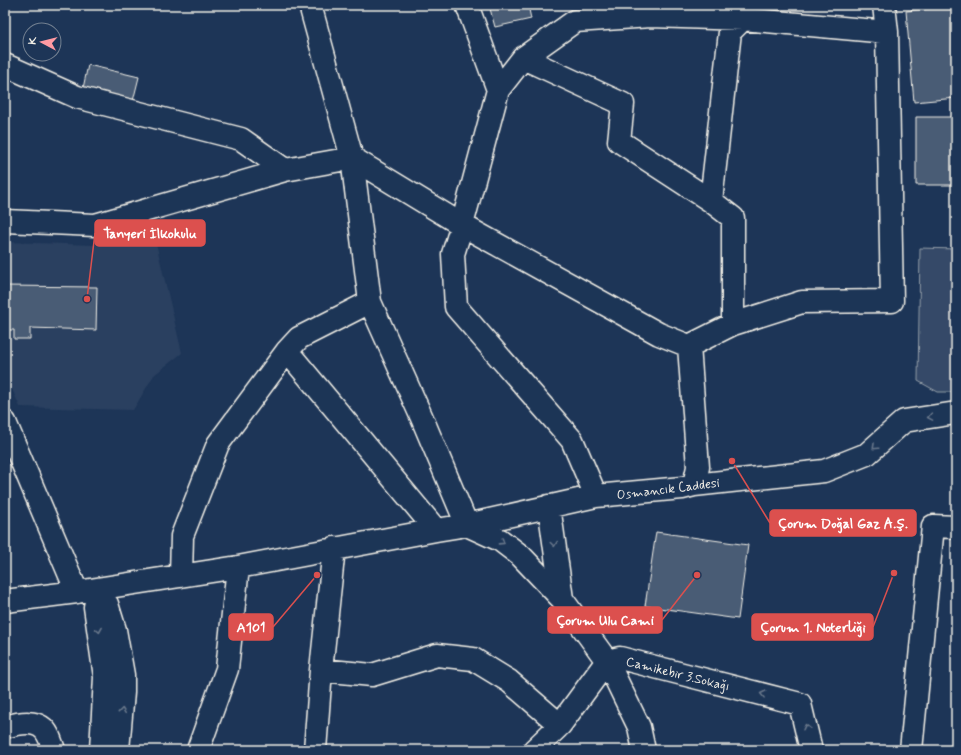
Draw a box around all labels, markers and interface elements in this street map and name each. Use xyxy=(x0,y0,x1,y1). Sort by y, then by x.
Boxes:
north arrow xyxy=(22,22,62,62)
text: K xyxy=(26,36,41,46)
callout: Tanyeri İlkokulu xyxy=(95,220,205,246)
text: Tanyeri İlkokulu xyxy=(103,225,197,243)
one-way arrow xyxy=(927,412,933,421)
one-way arrow xyxy=(872,442,880,450)
street label: Osmancık Caddesi xyxy=(616,475,721,504)
callout: Çorum Doğal Gaz A.ş. xyxy=(770,510,916,536)
text: Çorum Doğal Gaz A.ş. xyxy=(778,515,908,534)
one-way arrow xyxy=(498,538,505,545)
one-way arrow xyxy=(549,541,558,547)
callout: Çorum Ulu Cami xyxy=(548,607,662,633)
text: Çorum Ulu Cami xyxy=(556,612,654,630)
callout: A101 xyxy=(229,614,273,640)
callout: Çorum 1. Noterliği xyxy=(752,614,873,640)
text: A101 xyxy=(237,619,265,637)
text: Çorum 1. Noterliği xyxy=(760,619,866,638)
one-way arrow xyxy=(94,627,103,633)
street label: Camikebir 3.Sokağı xyxy=(624,653,731,696)
one-way arrow xyxy=(759,690,766,699)
one-way arrow xyxy=(117,708,126,714)
one-way arrow xyxy=(802,724,810,730)

